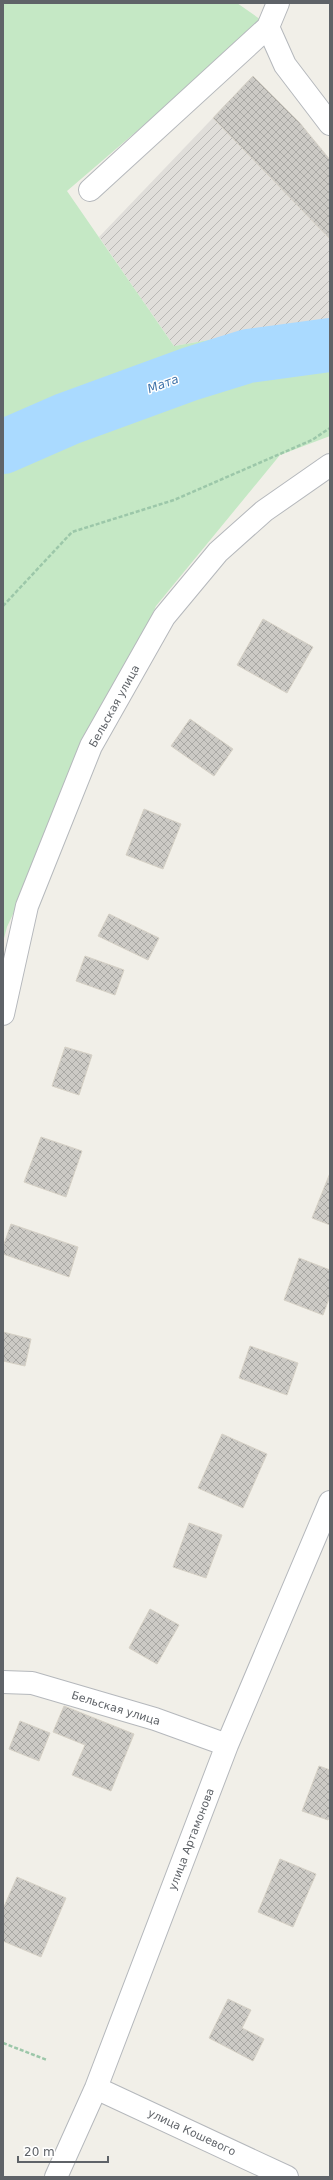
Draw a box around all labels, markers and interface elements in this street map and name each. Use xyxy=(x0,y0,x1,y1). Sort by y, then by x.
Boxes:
water label: Мата xyxy=(146,372,180,396)
street label: Бельская улица xyxy=(86,663,142,750)
street label: Бельская улица xyxy=(70,1689,162,1728)
street label: улица Артамонова xyxy=(166,1786,217,1892)
street label: улица Кошевого xyxy=(146,2106,238,2159)
scale bar xyxy=(18,2138,108,2164)
text: 20 m xyxy=(24,2145,55,2159)

